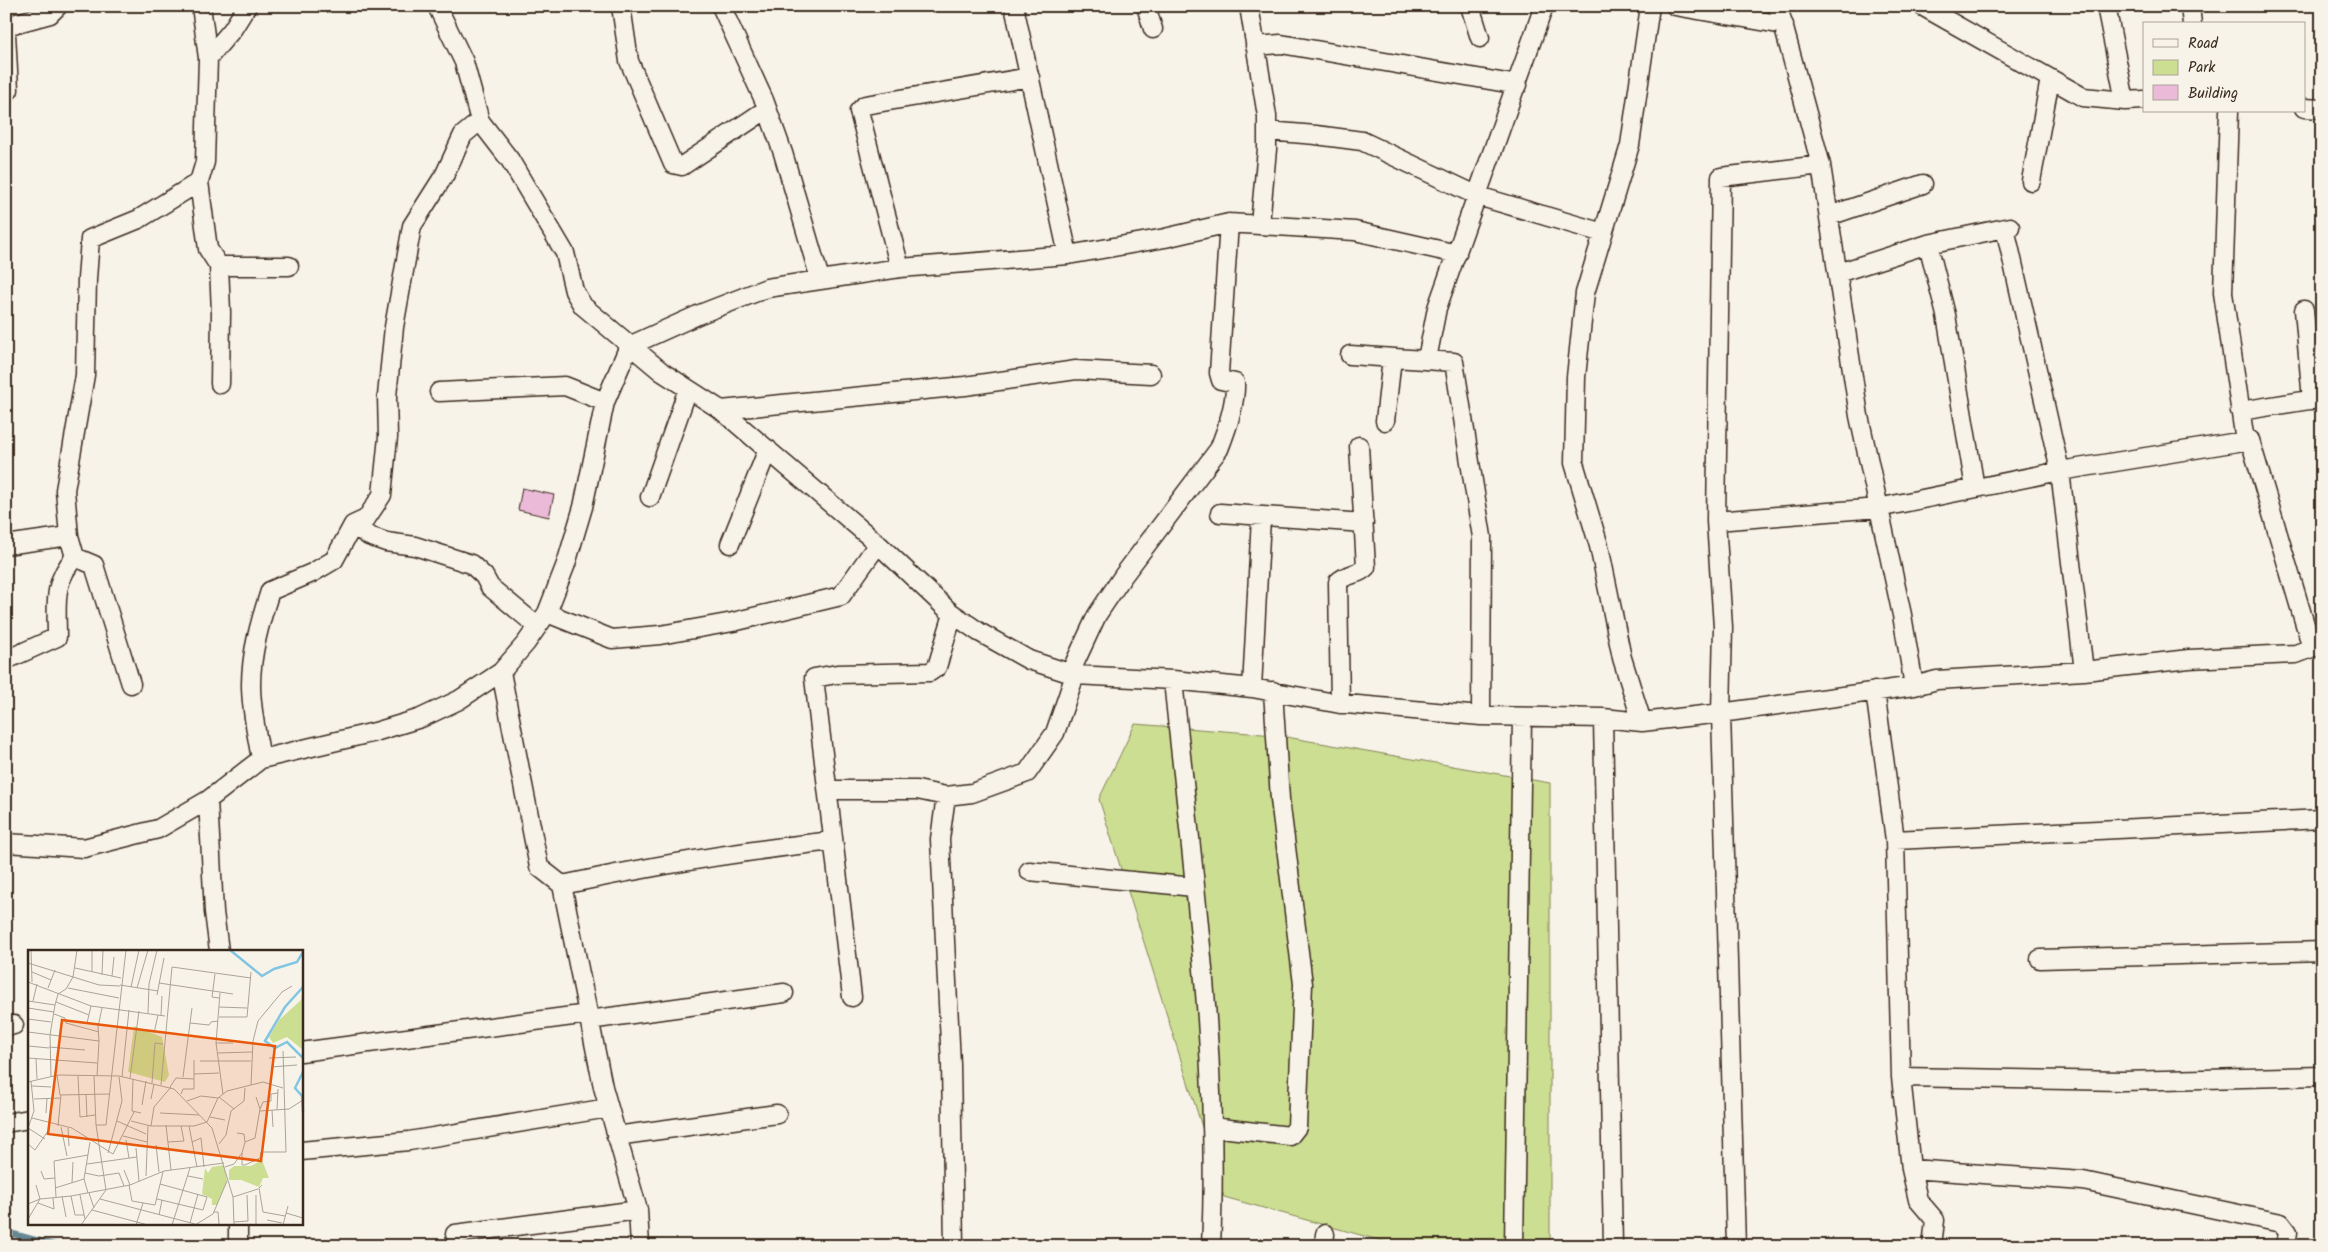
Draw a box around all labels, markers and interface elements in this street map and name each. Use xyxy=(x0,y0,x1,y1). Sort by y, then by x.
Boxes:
legend xyxy=(2143,22,2306,112)
text: Road xyxy=(2188,32,2219,56)
text: Park xyxy=(2188,56,2216,80)
text: Building xyxy=(2188,82,2238,106)
inset map xyxy=(28,950,302,1224)

